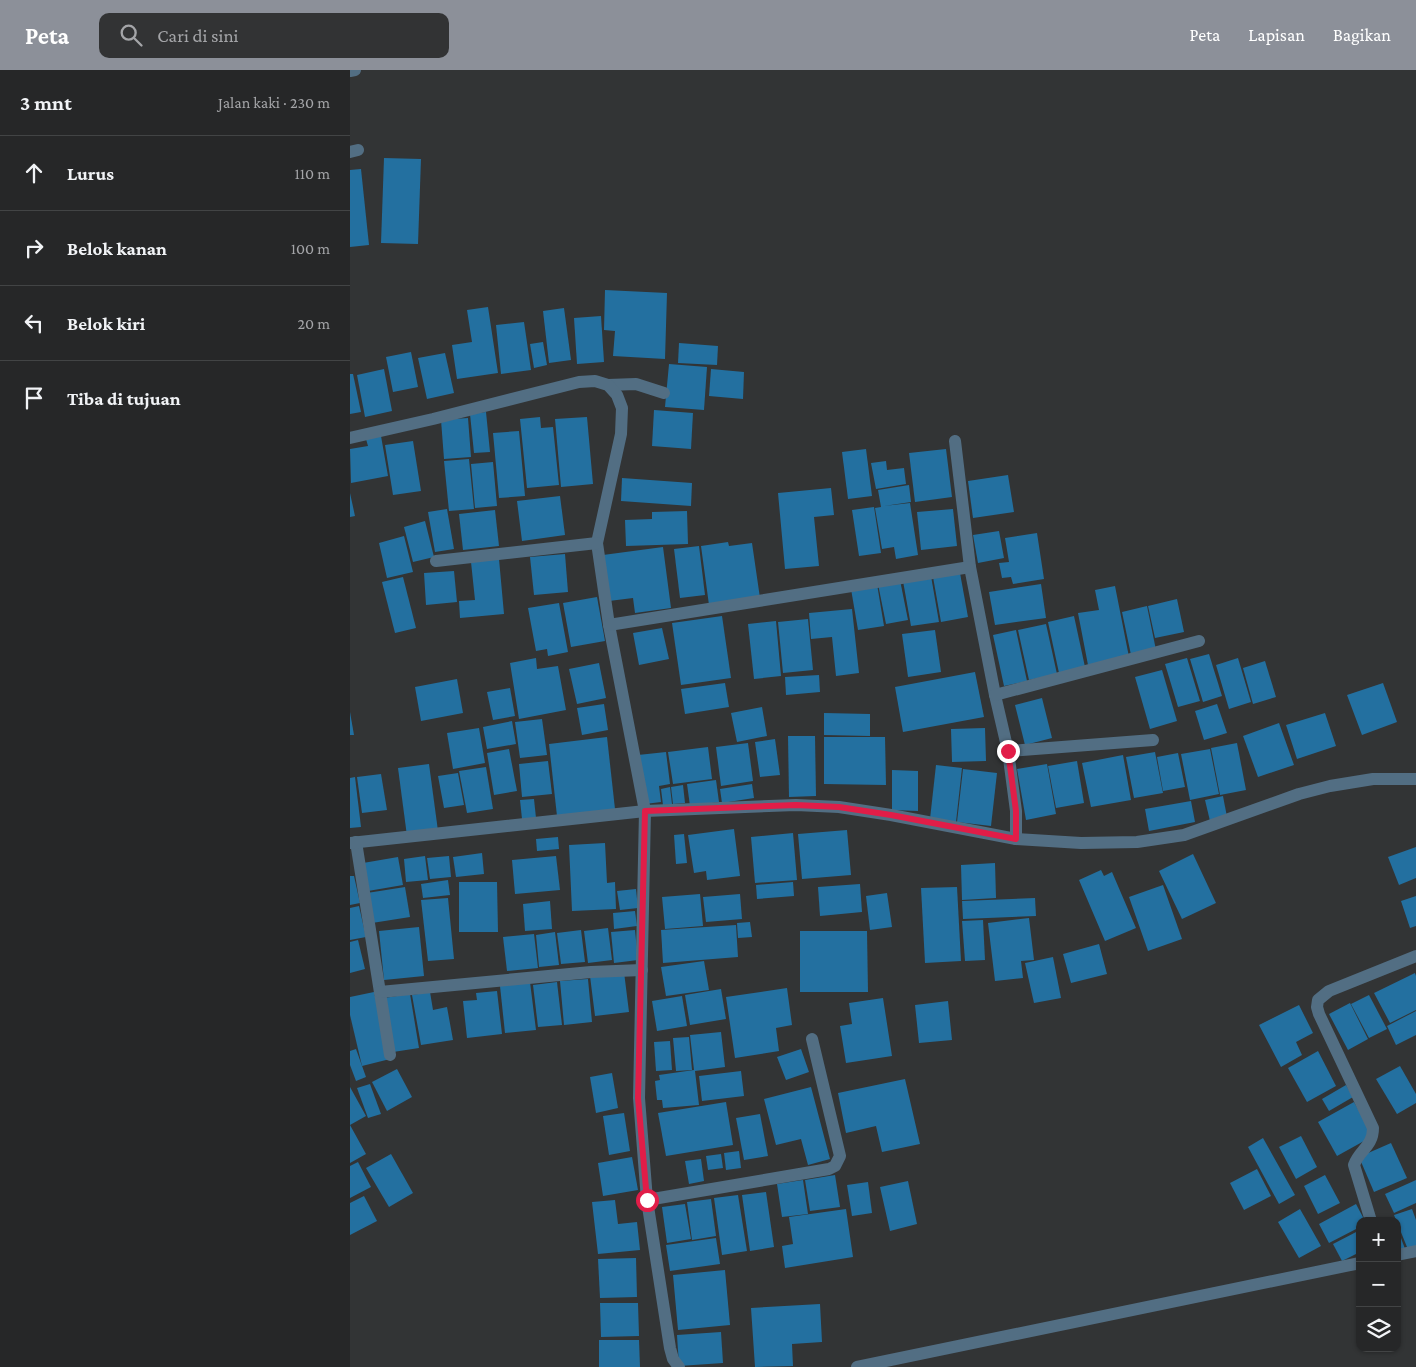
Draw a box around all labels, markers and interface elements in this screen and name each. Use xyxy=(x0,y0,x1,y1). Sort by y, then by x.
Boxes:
search box xyxy=(99,13,449,58)
icon: search xyxy=(117,21,145,49)
text: Peta xyxy=(25,22,69,49)
text: Cari di sini xyxy=(157,25,239,46)
text: Peta xyxy=(1190,25,1220,45)
text: Lapisan xyxy=(1248,25,1305,45)
text: Bagikan xyxy=(1333,25,1391,45)
text: 3 mnt xyxy=(20,91,72,115)
text: Jalan kaki · 230 m xyxy=(218,94,330,111)
icon: ahead xyxy=(20,159,48,187)
text: Lurus xyxy=(67,163,114,184)
text: 110 m xyxy=(294,165,330,182)
icon: right xyxy=(20,234,48,262)
text: Belok kanan xyxy=(67,238,167,259)
text: 100 m xyxy=(291,240,330,257)
icon: left xyxy=(20,309,48,337)
text: Belok kiri xyxy=(67,313,145,334)
text: 20 m xyxy=(297,315,330,332)
icon: arrive xyxy=(20,384,48,412)
text: Tiba di tujuan xyxy=(67,388,181,409)
route end xyxy=(997,740,1020,763)
route start xyxy=(636,1189,659,1212)
map controls xyxy=(1356,1217,1401,1352)
button: + xyxy=(1356,1217,1401,1262)
button: − xyxy=(1356,1262,1401,1307)
button: layers xyxy=(1356,1307,1401,1352)

